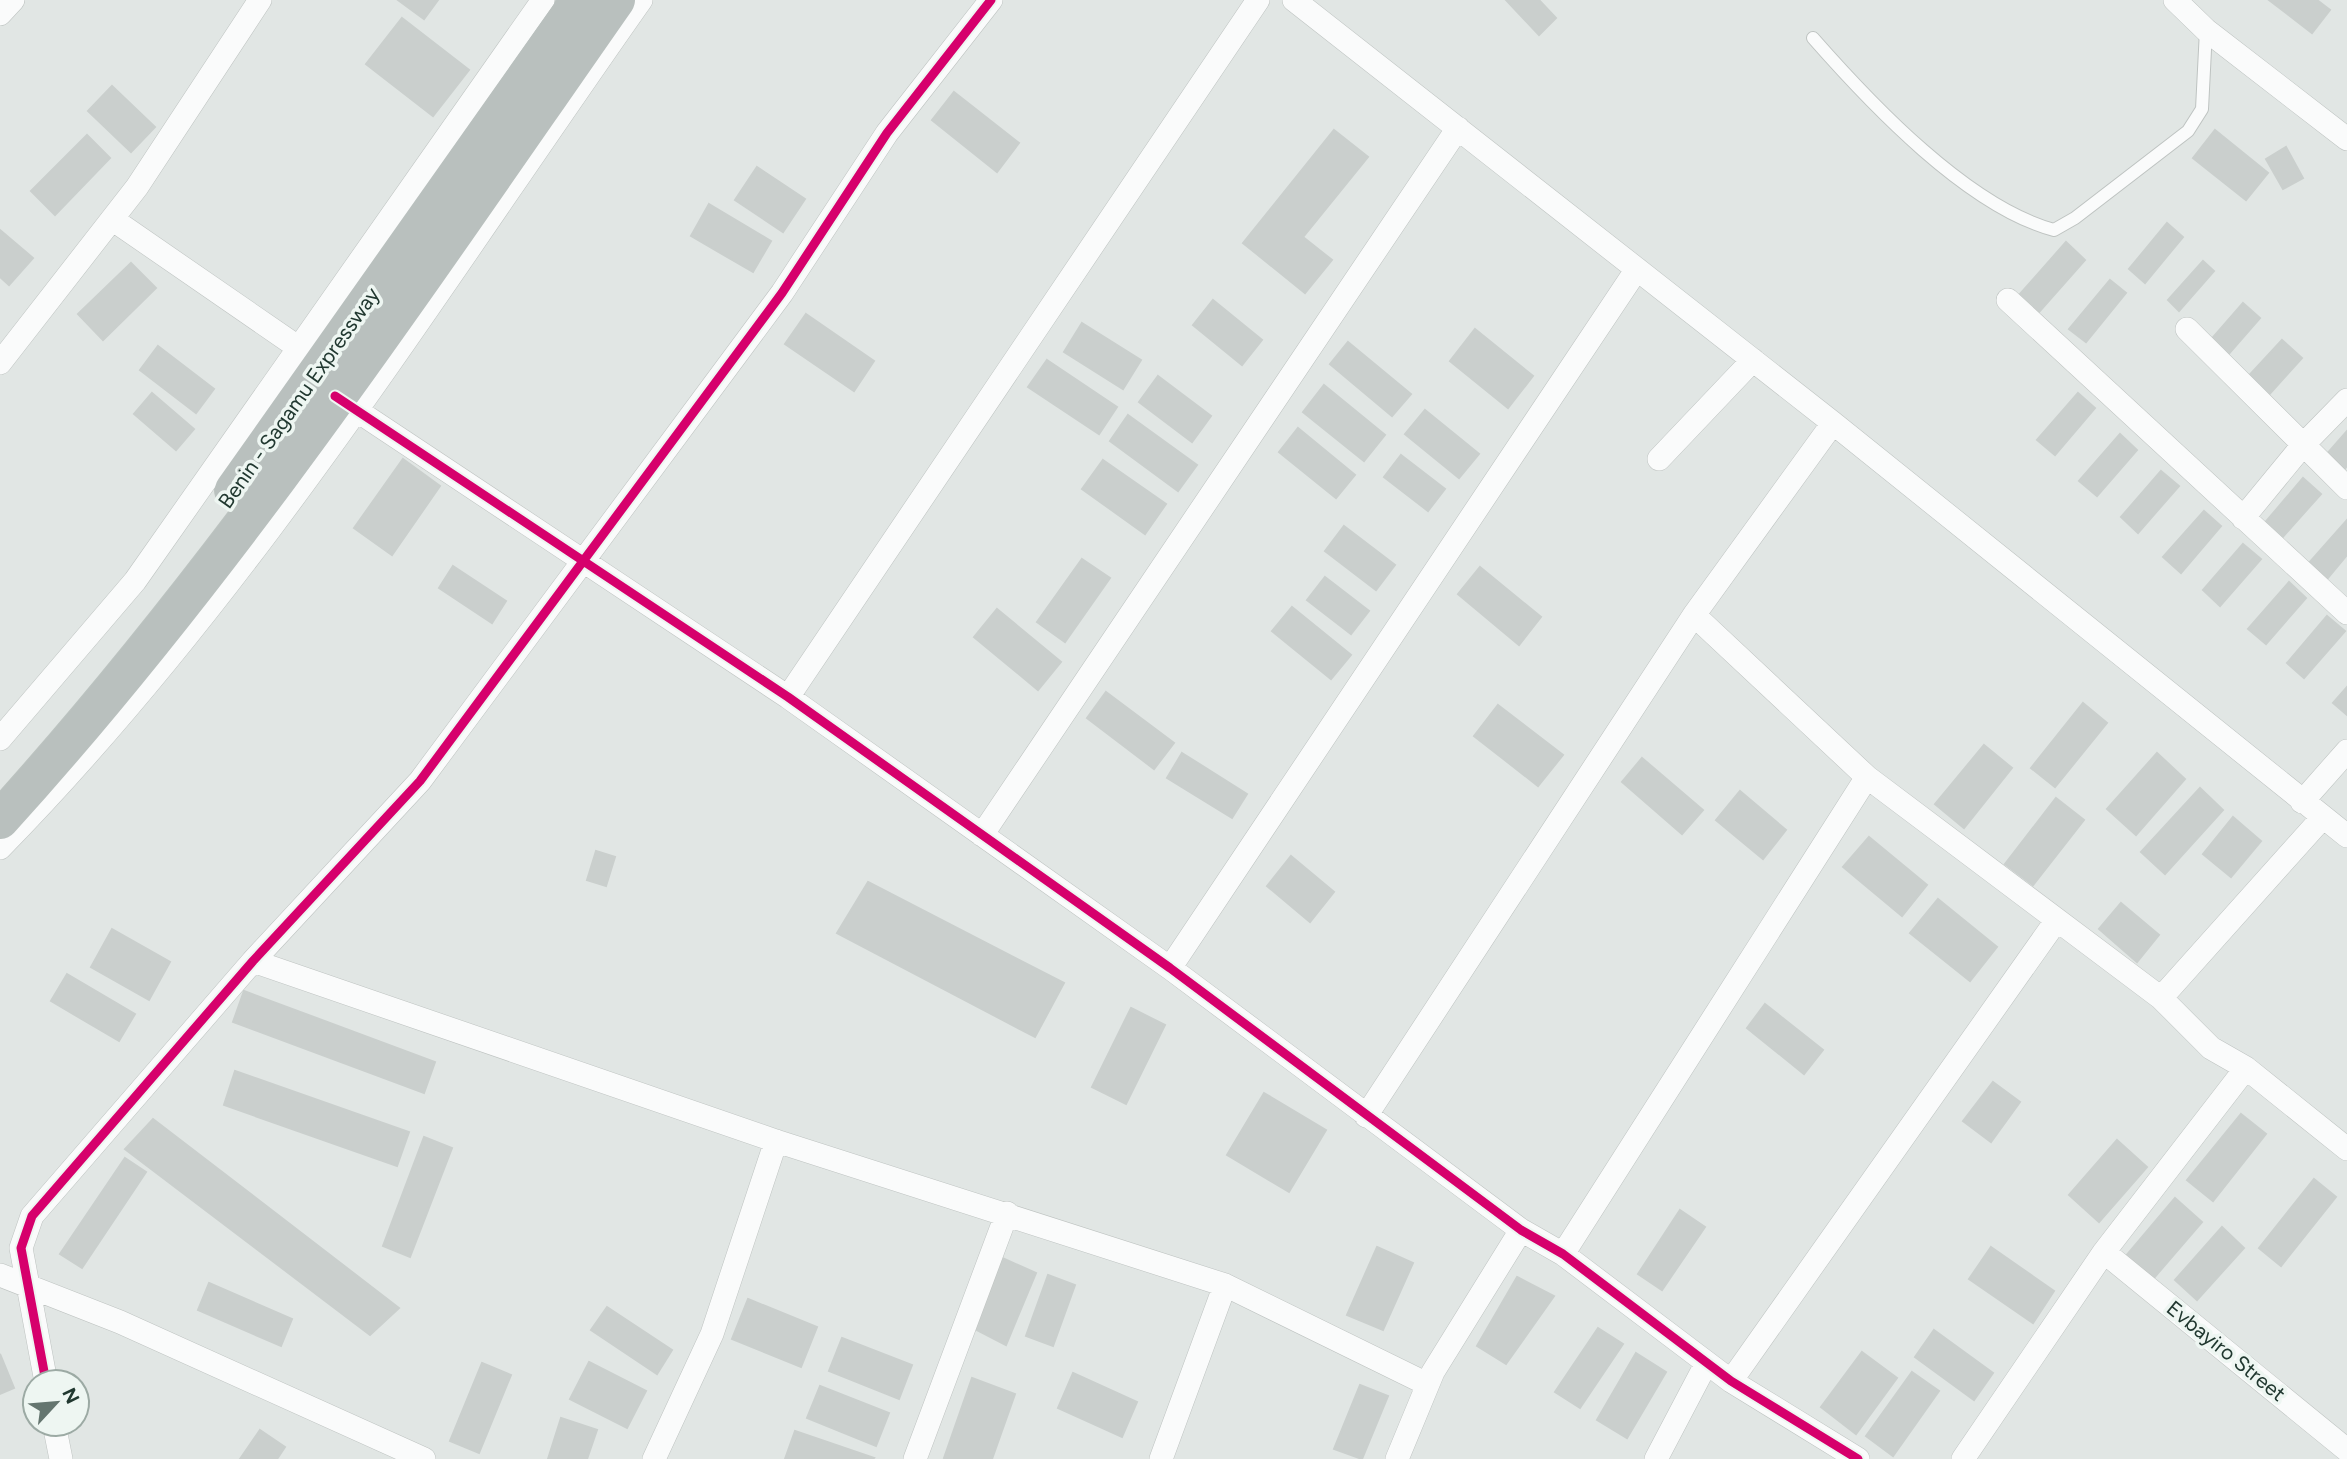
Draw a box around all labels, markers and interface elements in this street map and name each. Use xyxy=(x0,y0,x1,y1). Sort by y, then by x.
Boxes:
street label: Benin - Sagamu Expressway xyxy=(213,282,385,513)
street label: Evbayiro Street xyxy=(2162,1295,2291,1406)
north arrow xyxy=(21,1368,91,1438)
text: N xyxy=(57,1384,84,1407)

